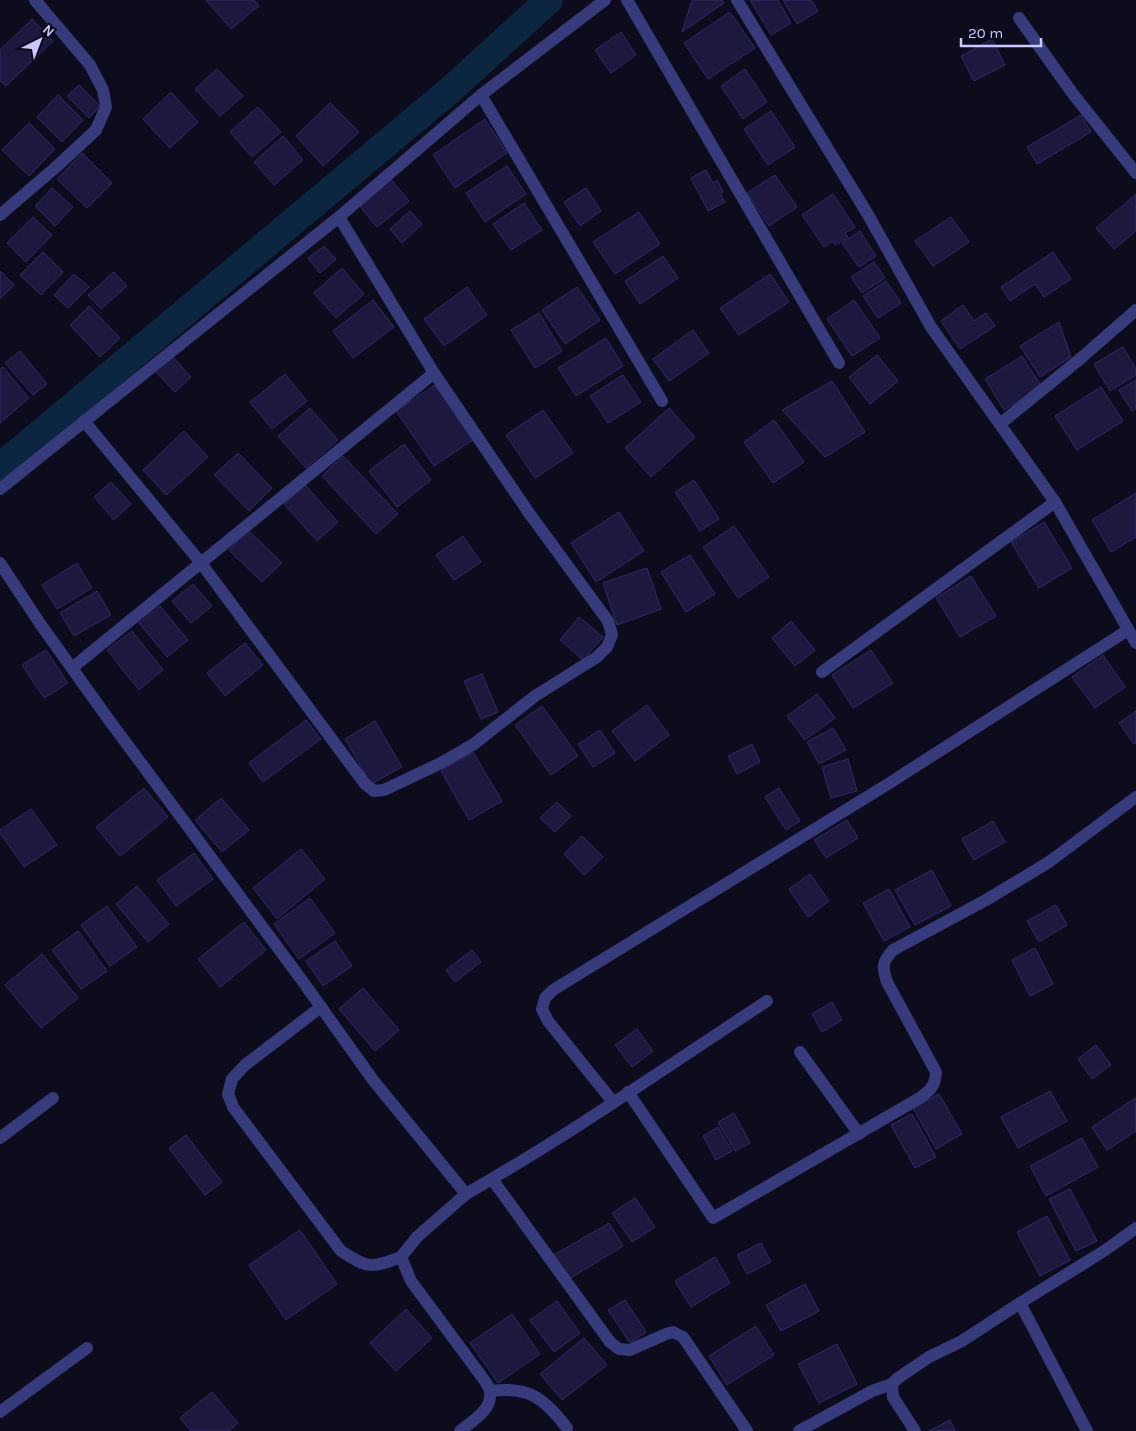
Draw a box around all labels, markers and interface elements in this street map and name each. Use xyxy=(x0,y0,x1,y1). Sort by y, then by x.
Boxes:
north arrow xyxy=(15,15,65,65)
scale bar xyxy=(961,15,1041,47)
text: N xyxy=(39,21,58,40)
text: 20 m xyxy=(968,24,1003,42)

